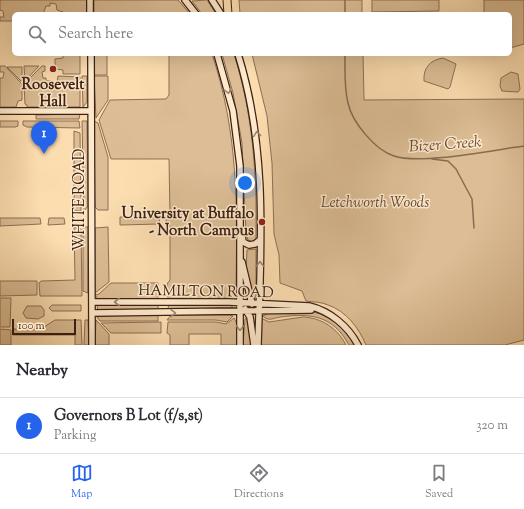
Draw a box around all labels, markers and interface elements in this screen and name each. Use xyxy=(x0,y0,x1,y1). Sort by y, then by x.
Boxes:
search box xyxy=(12,12,512,56)
icon: search xyxy=(26,23,48,45)
text: Search here xyxy=(58,24,133,45)
marker: Roosevelt Hall xyxy=(48,64,58,74)
place label: Roosevelt Hall xyxy=(22,75,85,113)
one-way arrow xyxy=(224,88,232,94)
pin: 1 xyxy=(31,121,57,154)
one-way arrow xyxy=(253,131,262,138)
water label: Bizer Creek xyxy=(408,131,482,159)
street label: WHITE ROAD xyxy=(70,149,91,251)
your location xyxy=(235,173,255,193)
park label: Letchworth Woods xyxy=(321,193,429,214)
place label: University at Buffalo - North Campus xyxy=(121,204,254,242)
marker: University at Buffalo - North Campus xyxy=(257,217,267,227)
one-way arrow xyxy=(256,261,264,267)
street label: HAMILTON ROAD xyxy=(138,281,274,304)
one-way arrow xyxy=(114,298,120,306)
one-way arrow xyxy=(170,309,176,317)
scale bar xyxy=(12,317,76,336)
text: 100 m xyxy=(18,318,45,334)
one-way arrow xyxy=(236,325,244,331)
text: Nearby xyxy=(16,359,68,383)
text: Governors B Lot (f/s,st) xyxy=(54,406,203,427)
text: 1 xyxy=(27,417,31,435)
text: 320 m xyxy=(476,417,508,435)
text: Parking xyxy=(54,427,96,445)
tab: Map xyxy=(71,462,93,502)
tab: Directions xyxy=(234,462,284,502)
tab: Saved xyxy=(425,462,453,502)

